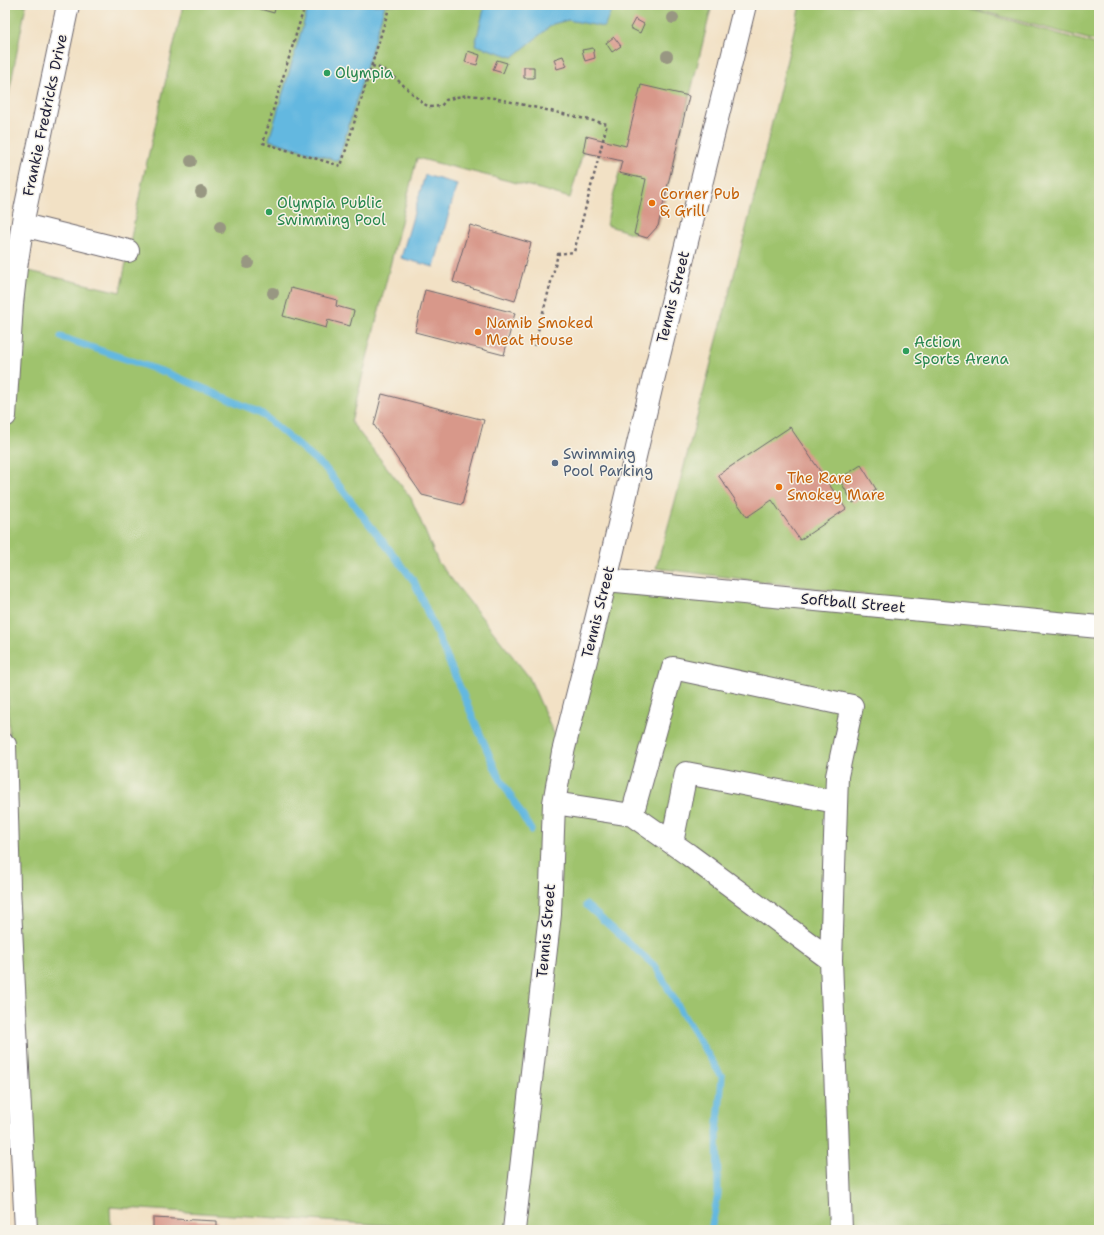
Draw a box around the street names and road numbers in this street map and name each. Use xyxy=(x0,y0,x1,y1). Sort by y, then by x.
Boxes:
street label: Frankie Fredricks Drive xyxy=(18,32,72,198)
street label: Tennis Street xyxy=(652,249,694,345)
street label: Tennis Street xyxy=(577,564,619,660)
street label: Softball Street xyxy=(800,588,906,618)
street label: Tennis Street xyxy=(532,883,560,979)

